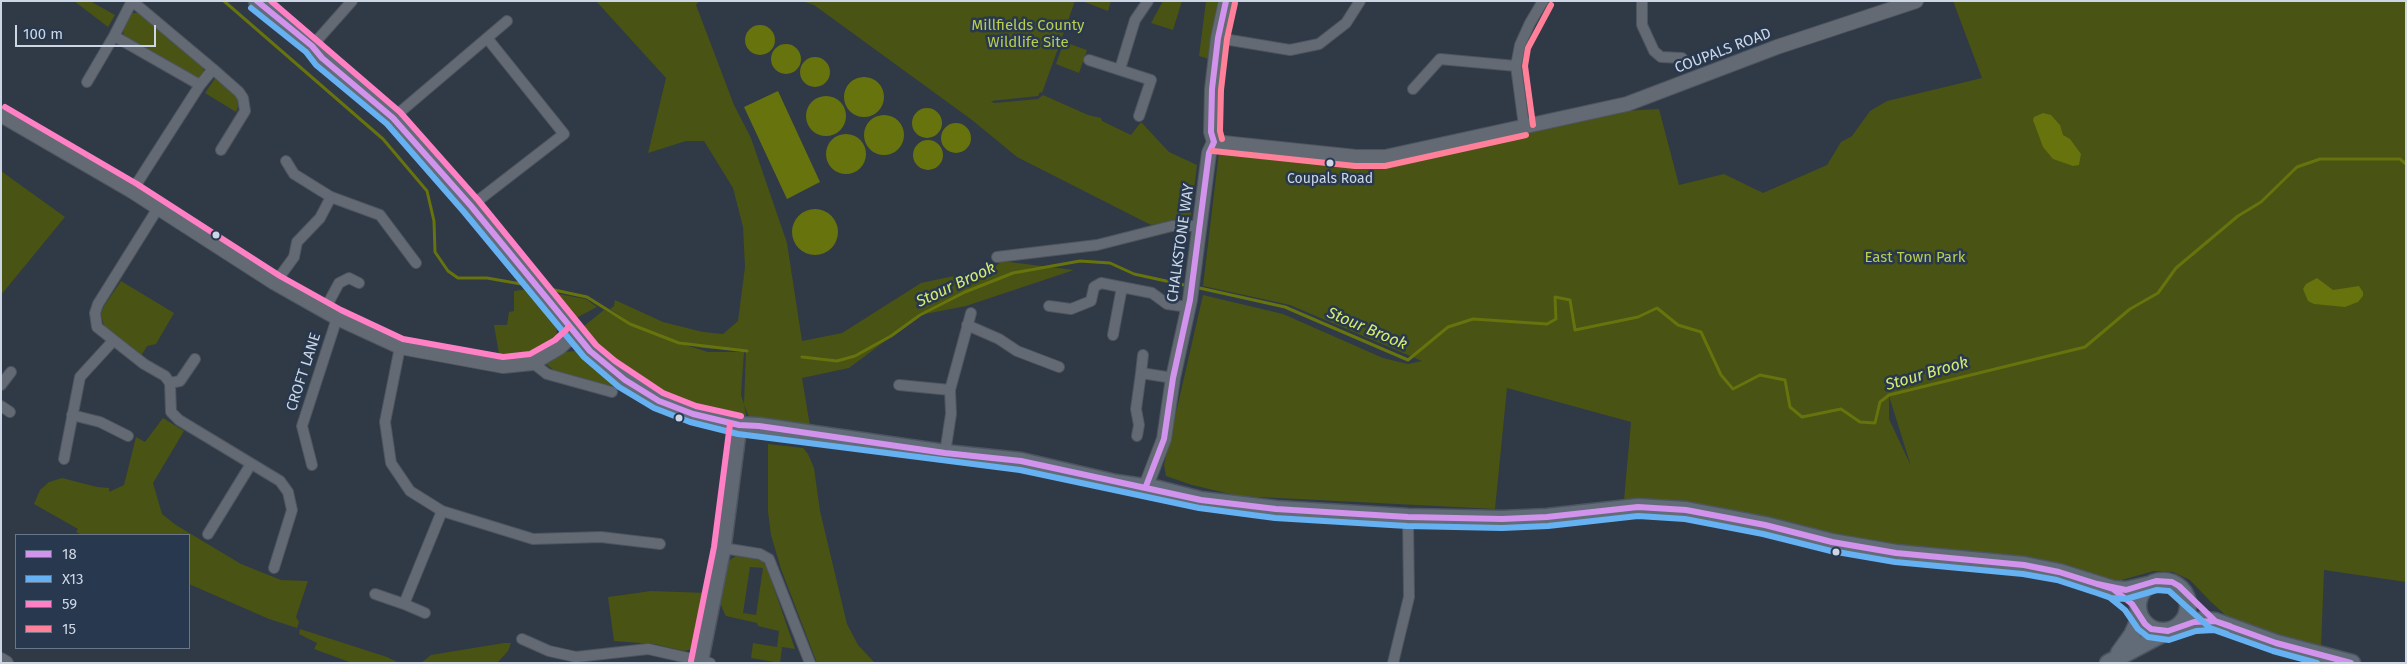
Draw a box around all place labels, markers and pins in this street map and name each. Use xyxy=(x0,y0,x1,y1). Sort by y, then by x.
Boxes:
marker: Coupals Road xyxy=(1325,158,1335,168)
place label: Coupals Road xyxy=(1287,171,1373,187)
unlabelled marker xyxy=(211,230,221,240)
unlabelled marker xyxy=(674,413,684,423)
unlabelled marker xyxy=(1831,547,1841,557)

